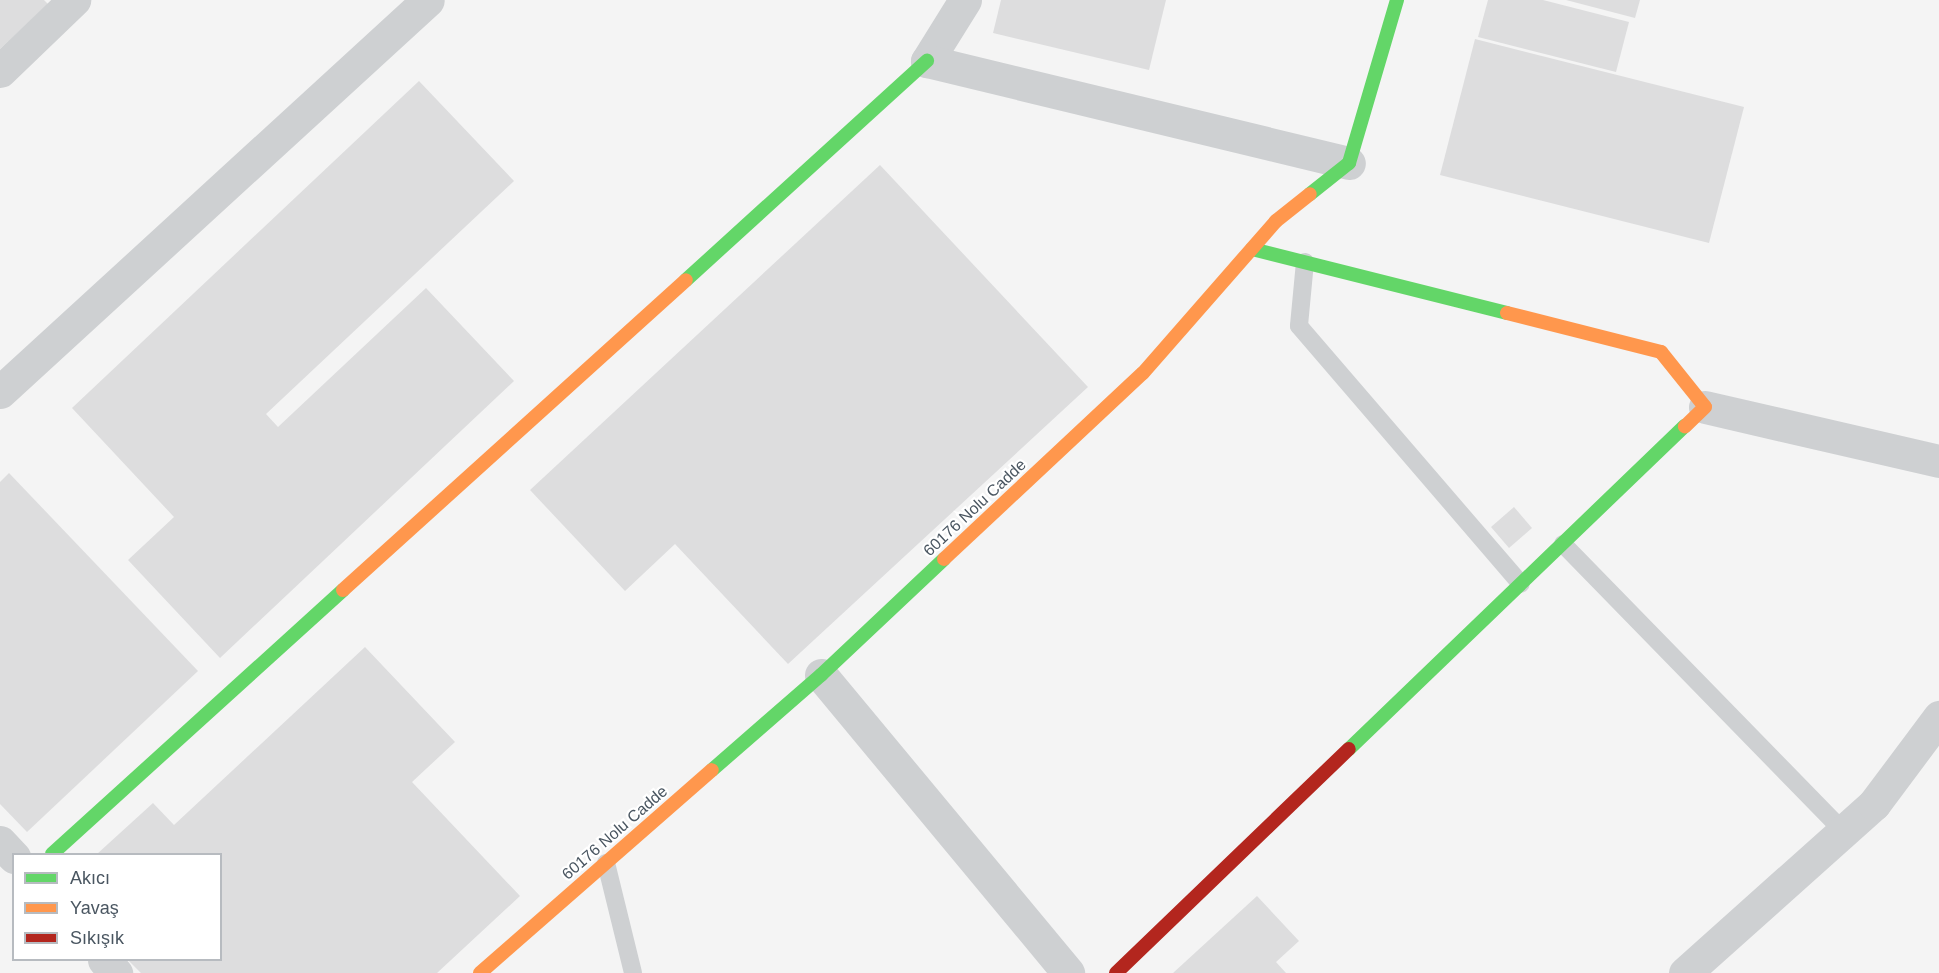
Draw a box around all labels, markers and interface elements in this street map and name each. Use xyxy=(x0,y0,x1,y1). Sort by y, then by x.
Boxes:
street label: 60176 Nolu Cadde xyxy=(920,455,1030,561)
street label: 60176 Nolu Cadde xyxy=(558,782,672,884)
legend xyxy=(12,853,222,961)
text: Akıcı xyxy=(70,868,110,888)
text: Yavaş xyxy=(70,898,119,918)
text: Sıkışık xyxy=(70,928,124,948)

